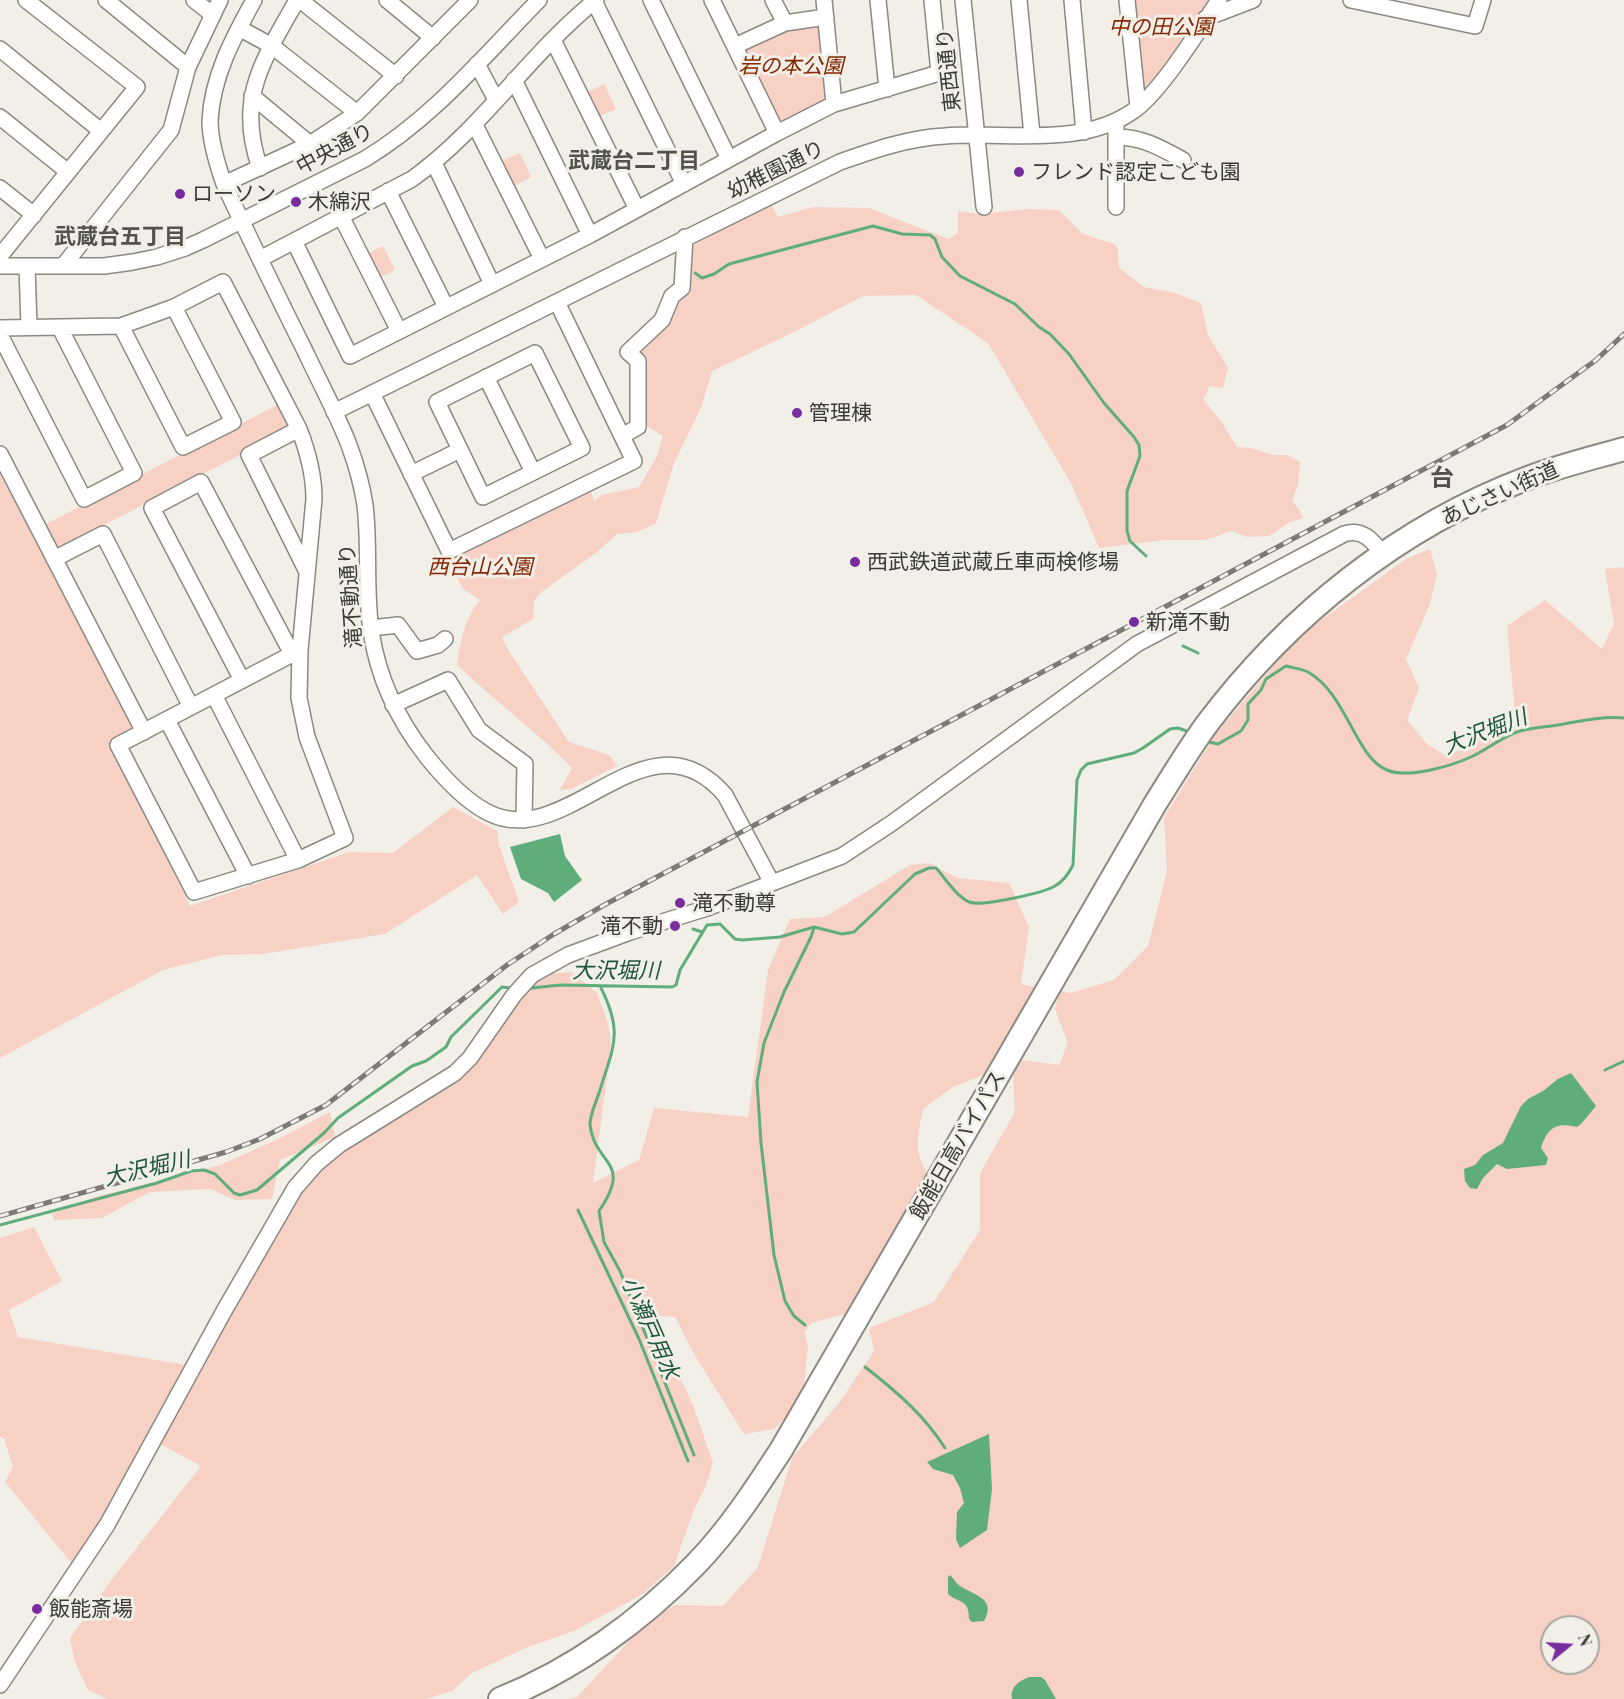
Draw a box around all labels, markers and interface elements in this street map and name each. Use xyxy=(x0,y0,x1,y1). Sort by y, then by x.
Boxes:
park label: 中の田公園 xyxy=(1109,14,1213,40)
street label: 東西通り xyxy=(932,27,966,113)
park label: 岩の本公園 xyxy=(739,53,843,79)
street label: 中央通り xyxy=(292,118,378,180)
street label: 幼稚園通り xyxy=(723,136,829,204)
district label: 武蔵台二丁目 xyxy=(568,148,700,174)
place label: フレンド認定こども園 xyxy=(1031,159,1241,185)
marker: フレンド認定こども園 xyxy=(1012,165,1026,179)
place label: ローソン xyxy=(192,181,276,207)
marker: ローソン xyxy=(173,187,187,201)
place label: 木綿沢 xyxy=(308,189,371,215)
marker: 木綿沢 xyxy=(289,195,303,209)
district label: 武蔵台五丁目 xyxy=(54,224,186,250)
place label: 管理棟 xyxy=(809,400,872,426)
marker: 管理棟 xyxy=(790,406,804,420)
street label: あじさい街道 xyxy=(1437,457,1563,531)
district label: 台 xyxy=(1430,465,1454,493)
street label: 滝不動通り xyxy=(335,543,367,649)
place label: 西武鉄道武蔵丘車両検修場 xyxy=(867,549,1119,575)
park label: 西台山公園 xyxy=(428,554,532,580)
marker: 西武鉄道武蔵丘車両検修場 xyxy=(848,555,862,569)
place label: 新滝不動 xyxy=(1146,609,1230,635)
marker: 新滝不動 xyxy=(1127,615,1141,629)
water label: 大沢堀川 xyxy=(1439,704,1531,760)
place label: 滝不動尊 xyxy=(692,890,776,916)
marker: 滝不動尊 xyxy=(673,896,687,910)
place label: 滝不動 xyxy=(600,913,663,939)
marker: 滝不動 xyxy=(668,919,682,933)
water label: 大沢堀川 xyxy=(572,958,660,984)
street label: 飯能日高バイパス xyxy=(905,1066,1011,1224)
water label: 大沢堀川 xyxy=(101,1146,193,1192)
water label: 小瀬戸用水 xyxy=(616,1272,684,1384)
place label: 飯能斎場 xyxy=(49,1596,133,1622)
marker: 飯能斎場 xyxy=(30,1602,44,1616)
north arrow xyxy=(1540,1615,1600,1675)
text: N xyxy=(1574,1631,1597,1649)

